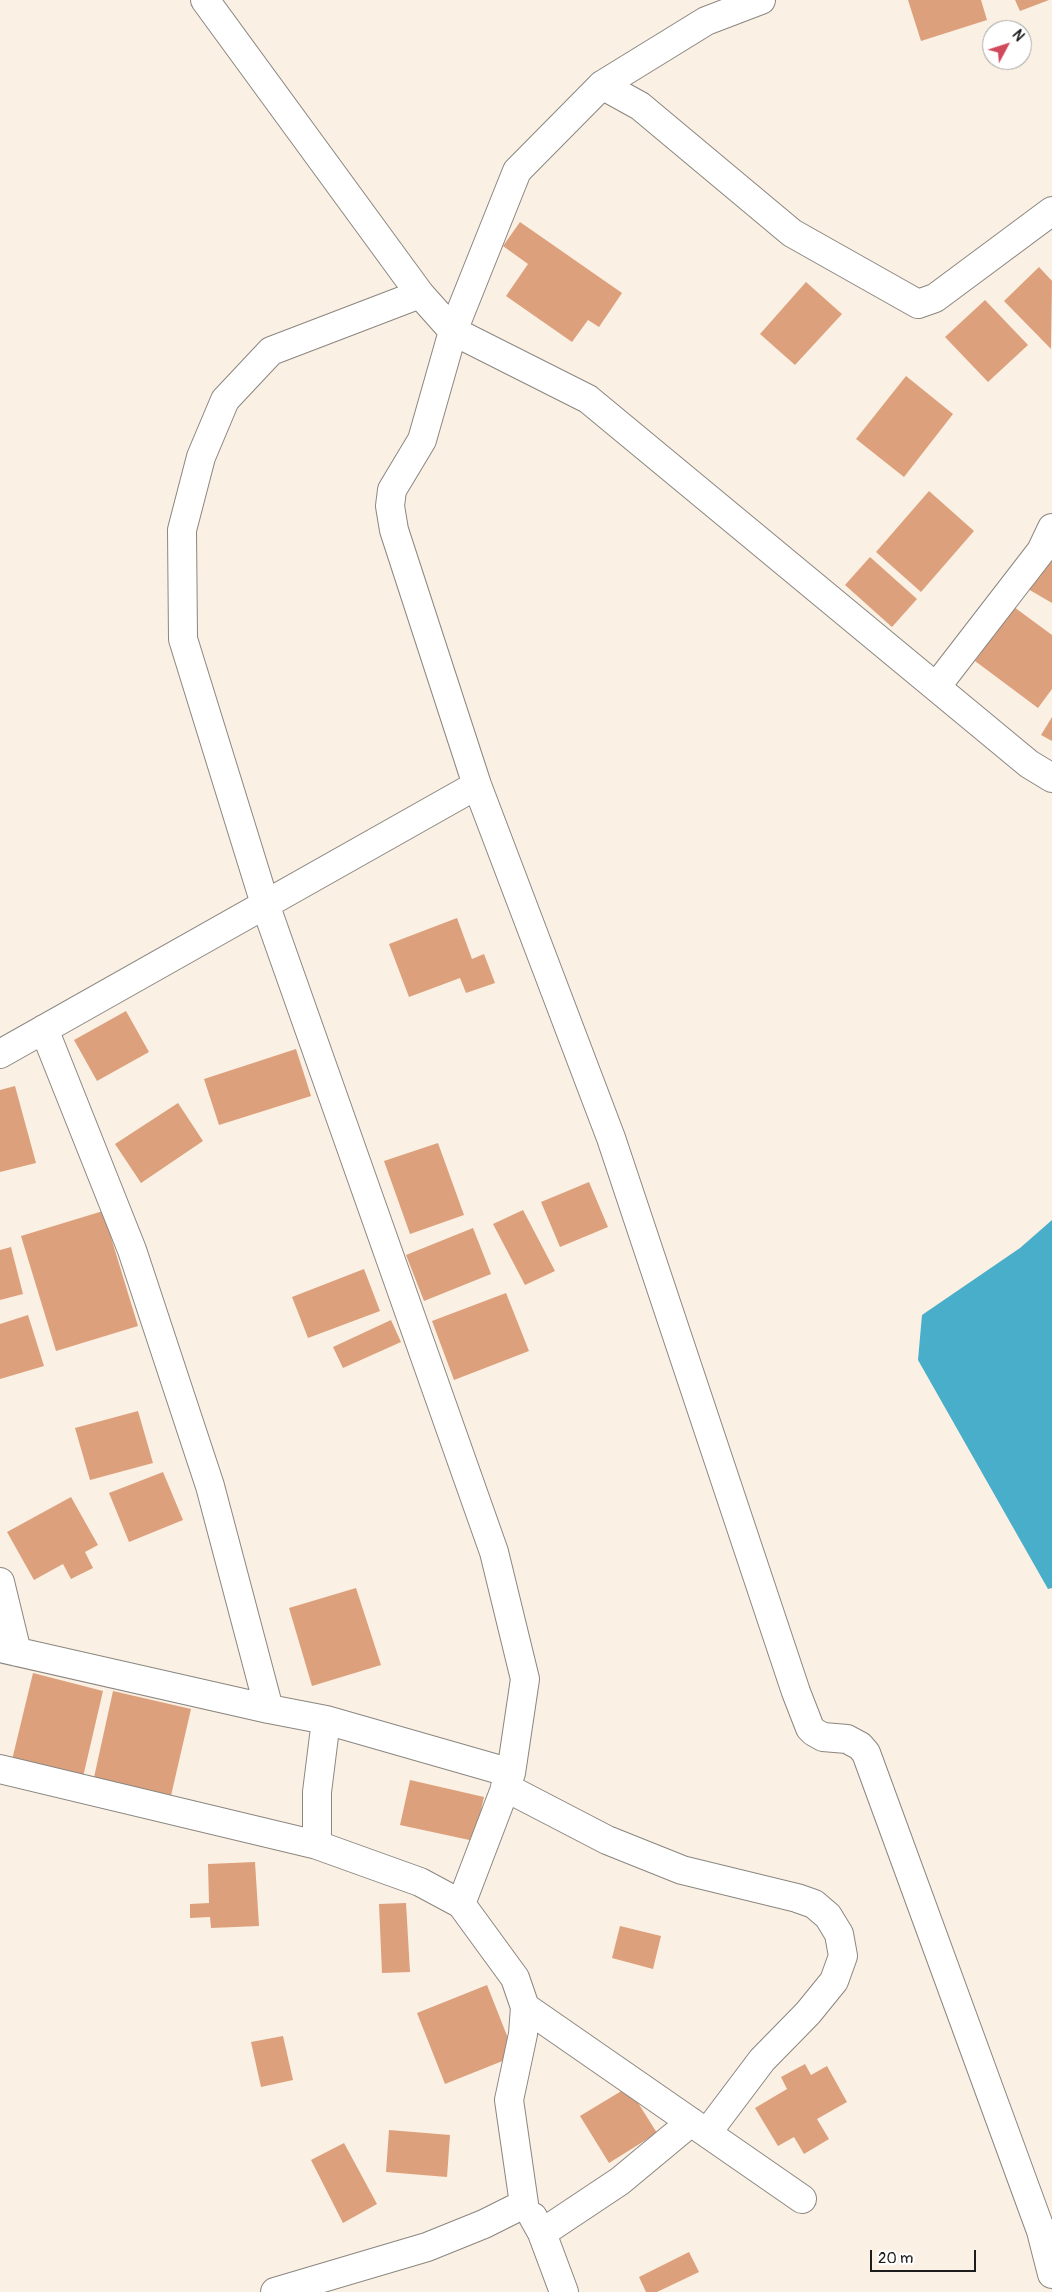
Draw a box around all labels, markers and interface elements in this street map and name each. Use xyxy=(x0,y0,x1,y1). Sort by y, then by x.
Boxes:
north arrow xyxy=(982,20,1032,70)
text: N xyxy=(1009,27,1028,45)
scale bar xyxy=(872,2240,978,2272)
text: 20 m xyxy=(878,2249,913,2268)

